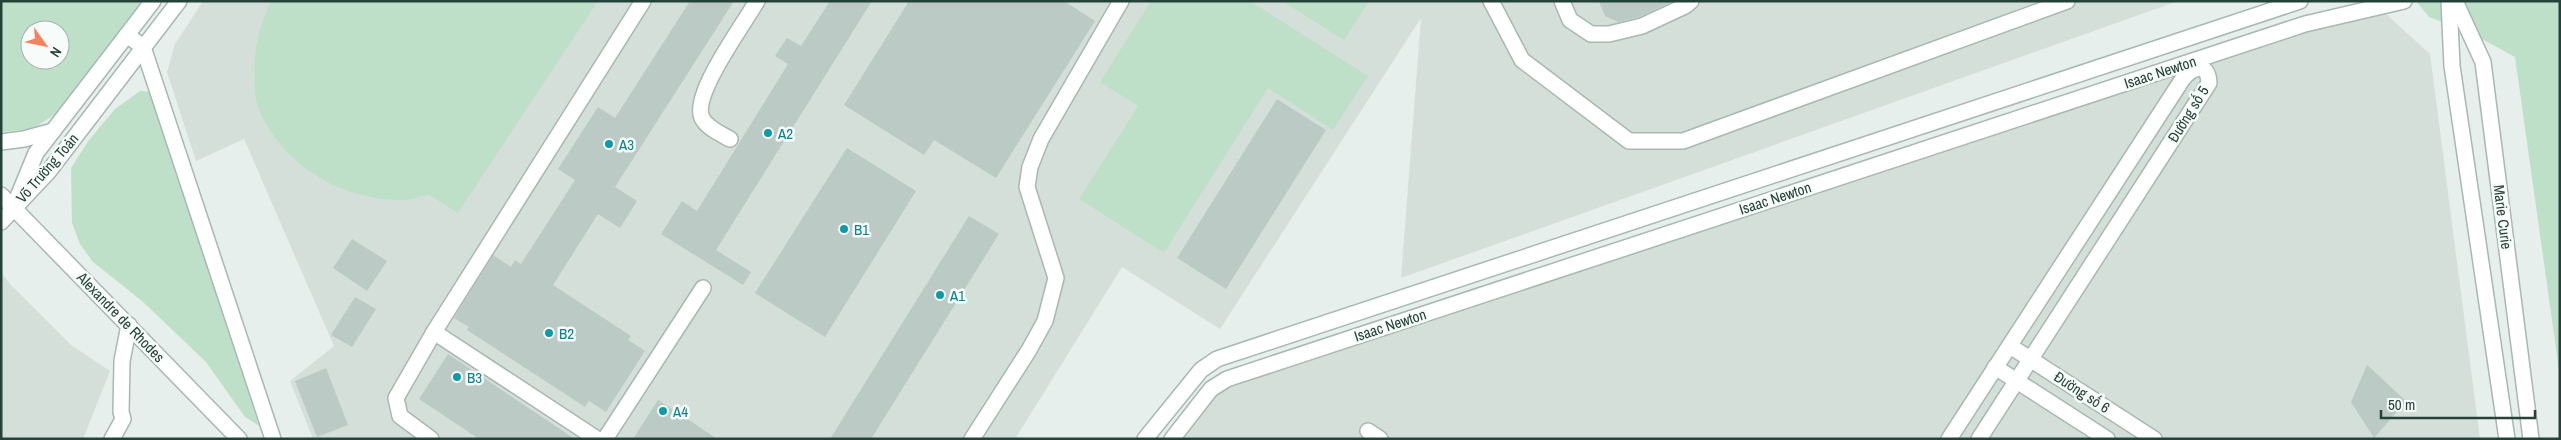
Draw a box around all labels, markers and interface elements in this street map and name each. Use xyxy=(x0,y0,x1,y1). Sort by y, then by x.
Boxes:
north arrow xyxy=(20,20,70,70)
text: N xyxy=(46,44,66,60)
street label: Isaac Newton xyxy=(2121,50,2199,94)
street label: Đường số 5 xyxy=(2162,82,2214,146)
place label: A2 xyxy=(777,123,793,144)
marker: A2 xyxy=(762,127,774,139)
street label: Võ Trường Toản xyxy=(11,129,83,207)
place label: A3 xyxy=(618,134,634,155)
marker: A3 xyxy=(603,138,615,150)
street label: Isaac Newton xyxy=(1736,176,1814,220)
street label: Marie Curie xyxy=(2489,183,2517,251)
place label: B1 xyxy=(854,219,869,240)
marker: B1 xyxy=(838,223,850,235)
street label: Alexandre de Rhodes xyxy=(72,266,170,367)
place label: A1 xyxy=(949,285,965,306)
marker: A1 xyxy=(934,289,946,301)
street label: Isaac Newton xyxy=(1351,303,1429,347)
place label: B2 xyxy=(559,323,574,344)
marker: B2 xyxy=(543,327,555,339)
street label: Đường số 6 xyxy=(2050,366,2114,418)
place label: B3 xyxy=(467,367,482,388)
marker: B3 xyxy=(451,371,463,383)
scale bar xyxy=(2381,388,2535,420)
text: 50 m xyxy=(2388,394,2415,415)
place label: A4 xyxy=(672,401,688,422)
marker: A4 xyxy=(657,405,669,417)

